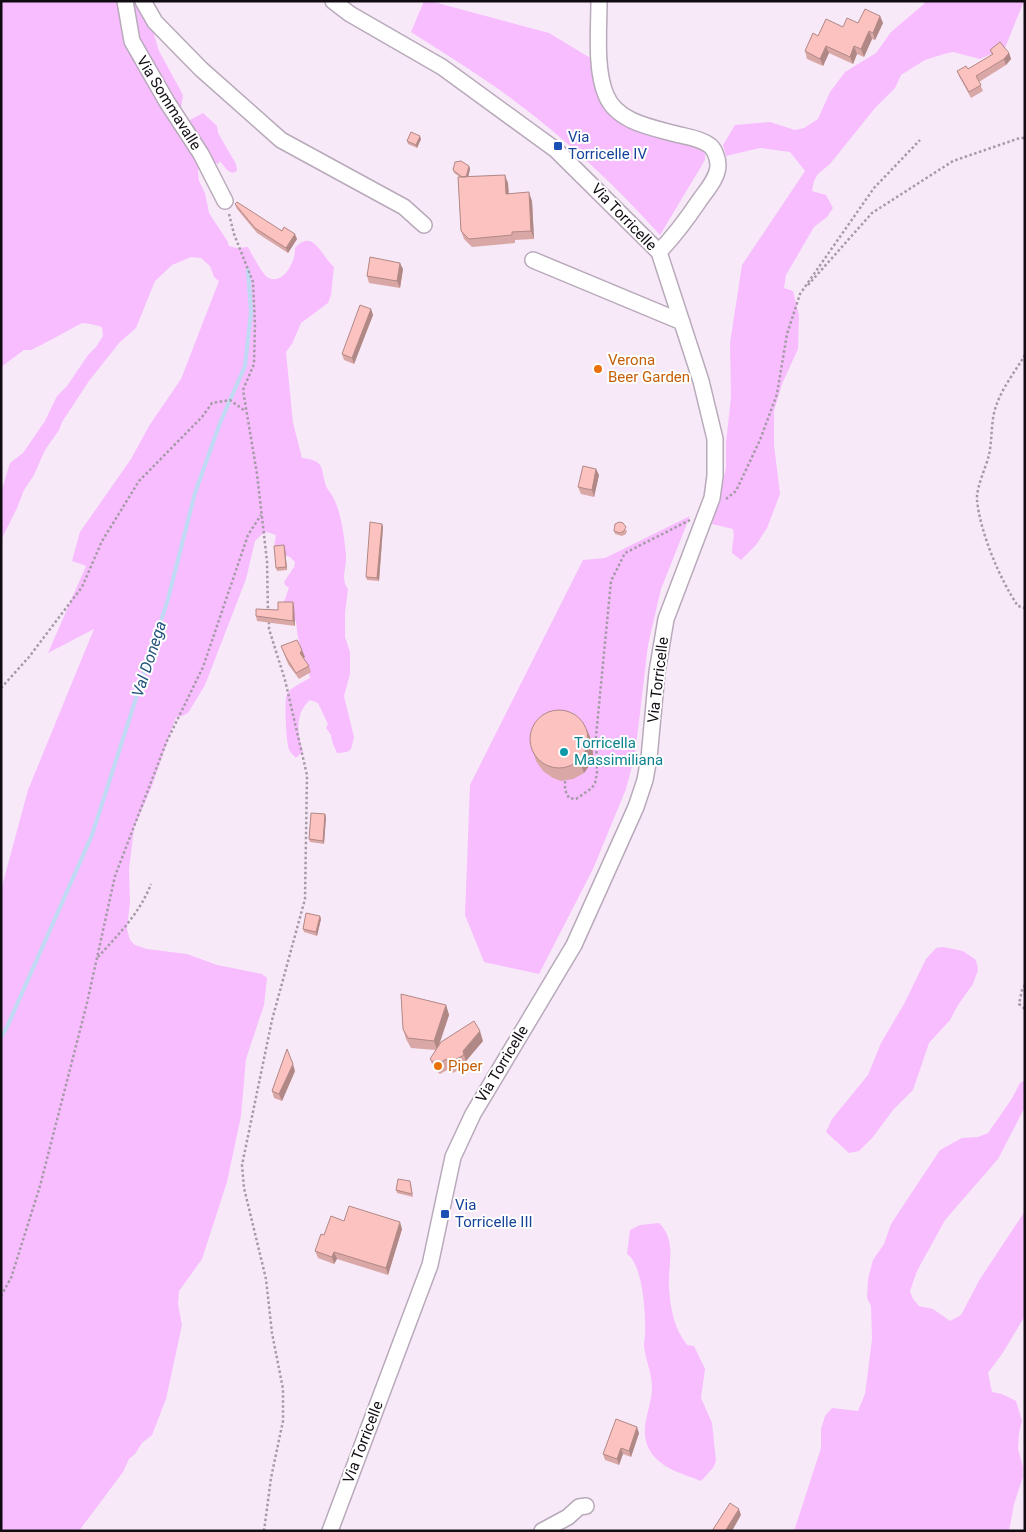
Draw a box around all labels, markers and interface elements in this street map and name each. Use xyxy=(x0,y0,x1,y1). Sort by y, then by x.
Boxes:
street label: Via Sommavalle xyxy=(133,53,205,153)
place label: Via Torricelle IV xyxy=(568,128,647,163)
marker: Via Torricelle IV xyxy=(552,140,564,152)
street label: Via Torricelle xyxy=(588,180,661,254)
place label: Verona Beer Garden xyxy=(608,351,690,386)
marker: Verona Beer Garden xyxy=(592,363,604,375)
water label: Val Donega xyxy=(128,619,170,699)
street label: Via Torricelle xyxy=(644,636,672,724)
place label: Torricella Massimiliana xyxy=(574,734,663,769)
marker: Torricella Massimiliana xyxy=(558,746,570,758)
street label: Via Torricelle xyxy=(472,1022,532,1106)
place label: Piper xyxy=(448,1057,483,1075)
marker: Piper xyxy=(432,1060,444,1072)
place label: Via Torricelle III xyxy=(455,1196,533,1231)
marker: Via Torricelle III xyxy=(439,1208,451,1220)
street label: Via Torricelle xyxy=(339,1398,387,1486)

